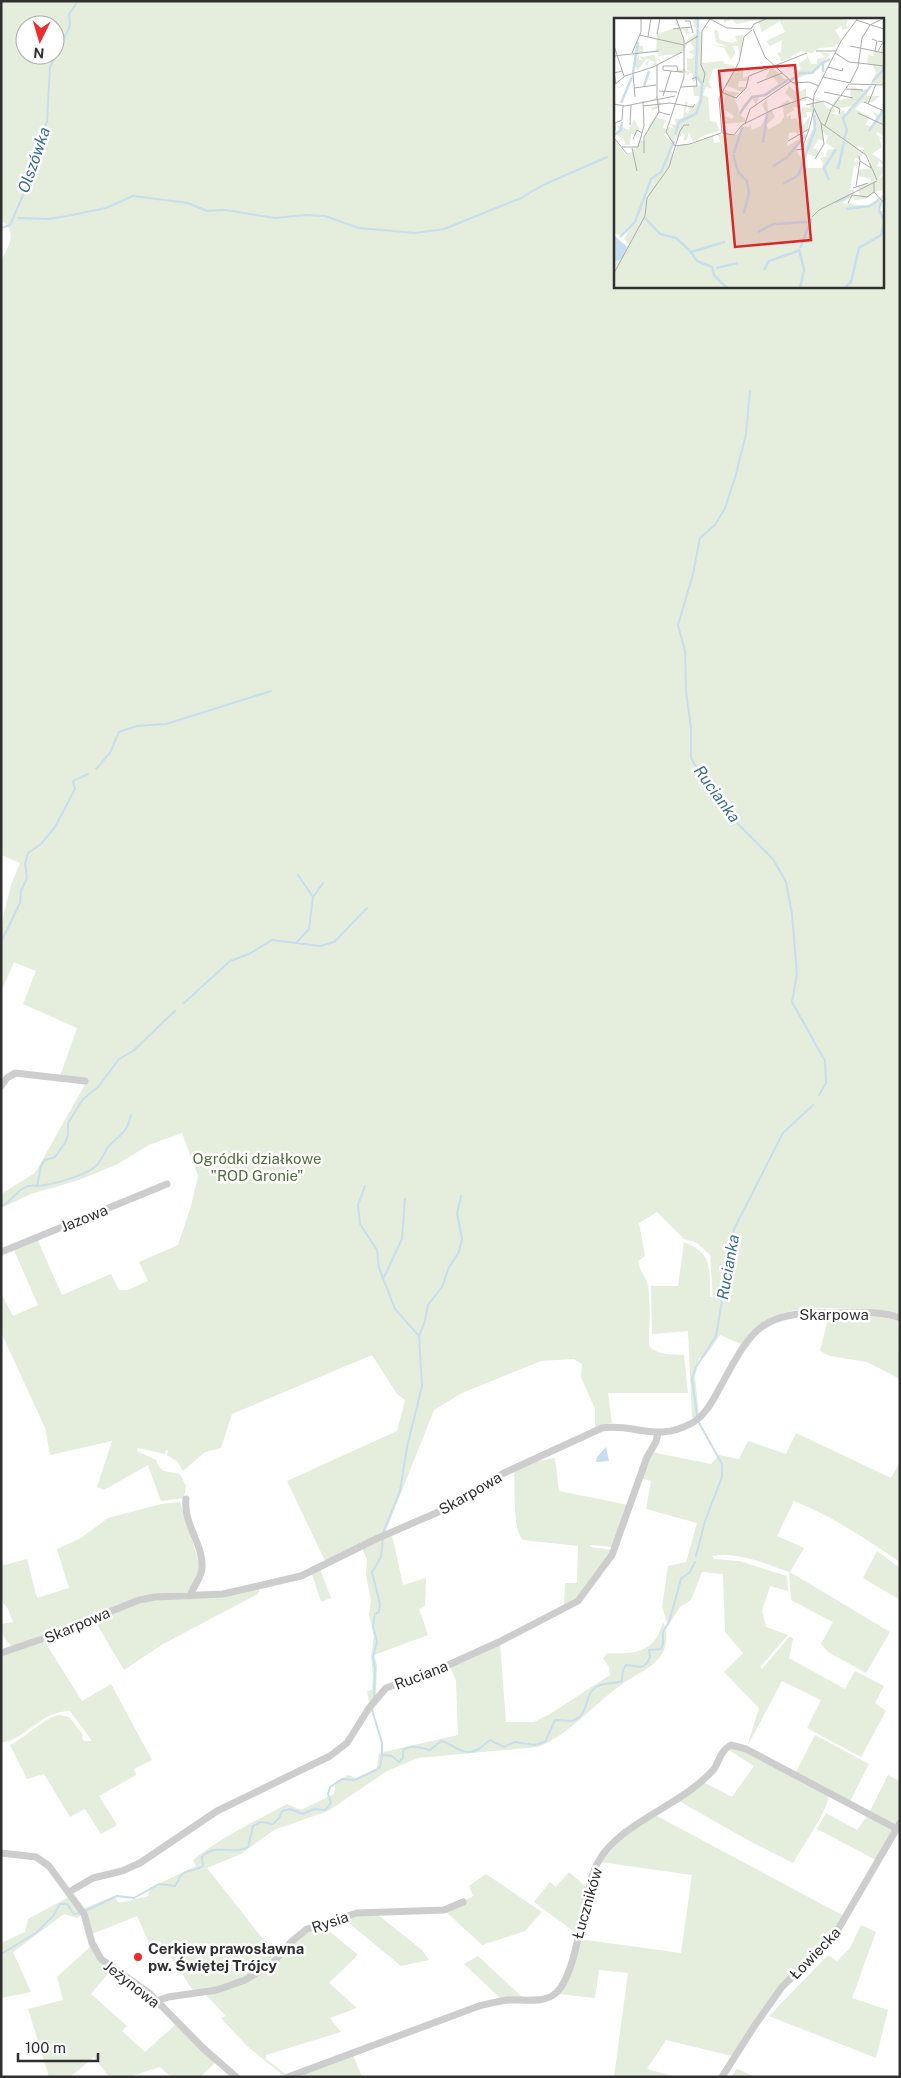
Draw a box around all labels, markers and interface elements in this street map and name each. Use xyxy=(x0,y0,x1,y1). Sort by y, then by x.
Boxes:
north arrow xyxy=(15,15,65,65)
inset map xyxy=(614,18,884,288)
text: N xyxy=(33,45,45,61)
water label: Olszówka xyxy=(14,125,54,195)
water label: Rucianka xyxy=(690,762,744,826)
park label: Ogródki działkowe "ROD Gronie" xyxy=(193,1150,321,1184)
street label: Jazowa xyxy=(58,1201,110,1235)
water label: Rucianka xyxy=(713,1233,743,1301)
street label: Skarpowa xyxy=(799,1306,869,1323)
street label: Skarpowa xyxy=(436,1468,504,1518)
street label: Skarpowa xyxy=(42,1604,112,1646)
street label: Ruciana xyxy=(392,1657,450,1693)
street label: Łuczników xyxy=(569,1865,605,1941)
street label: Rysia xyxy=(309,1908,351,1936)
street label: Łowiecka xyxy=(786,1924,844,1982)
place label: Cerkiew prawosławna pw. Świętej Trójcy xyxy=(148,1940,304,1974)
marker: Cerkiew prawosławna pw. Świętej Trójcy xyxy=(132,1951,144,1963)
street label: Jeżynowa xyxy=(101,1957,163,2011)
scale bar xyxy=(18,2030,98,2062)
text: 100 m xyxy=(25,2039,66,2056)

